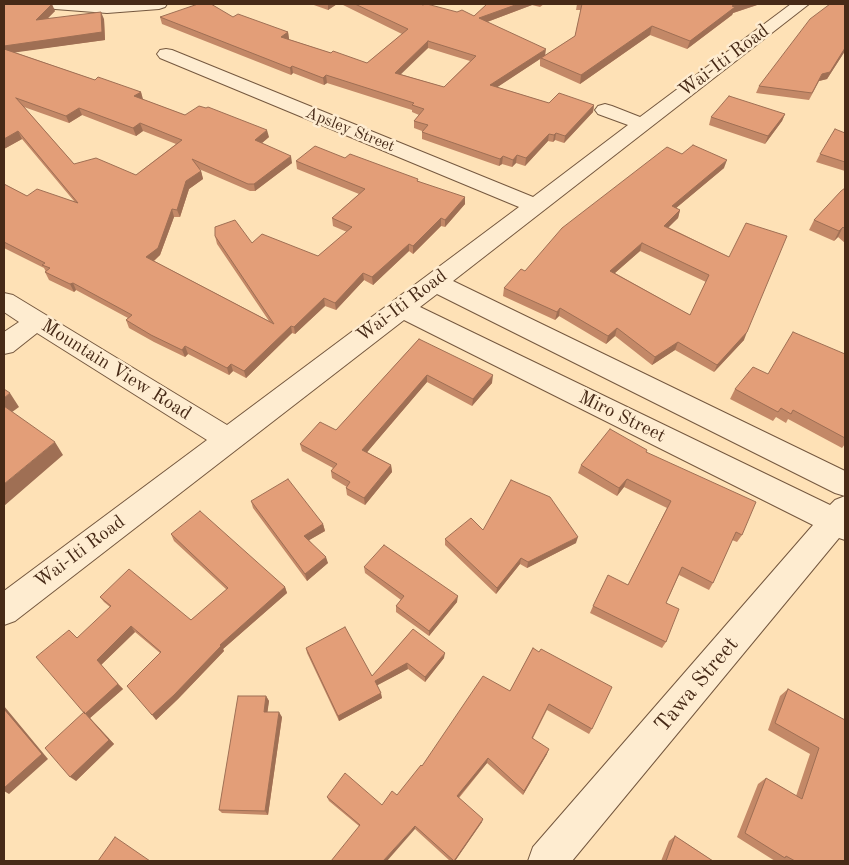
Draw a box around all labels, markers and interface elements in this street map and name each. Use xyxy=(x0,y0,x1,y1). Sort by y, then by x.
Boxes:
street label: Wai-Iti Road xyxy=(674,20,774,102)
street label: Apsley Street xyxy=(303,103,397,157)
street label: Wai-Iti Road xyxy=(352,265,452,347)
street label: Mountain View Road xyxy=(37,315,195,425)
street label: Miro Street xyxy=(575,386,669,448)
street label: Wai-Iti Road xyxy=(30,511,130,593)
street label: Tawa Street xyxy=(649,632,745,738)

